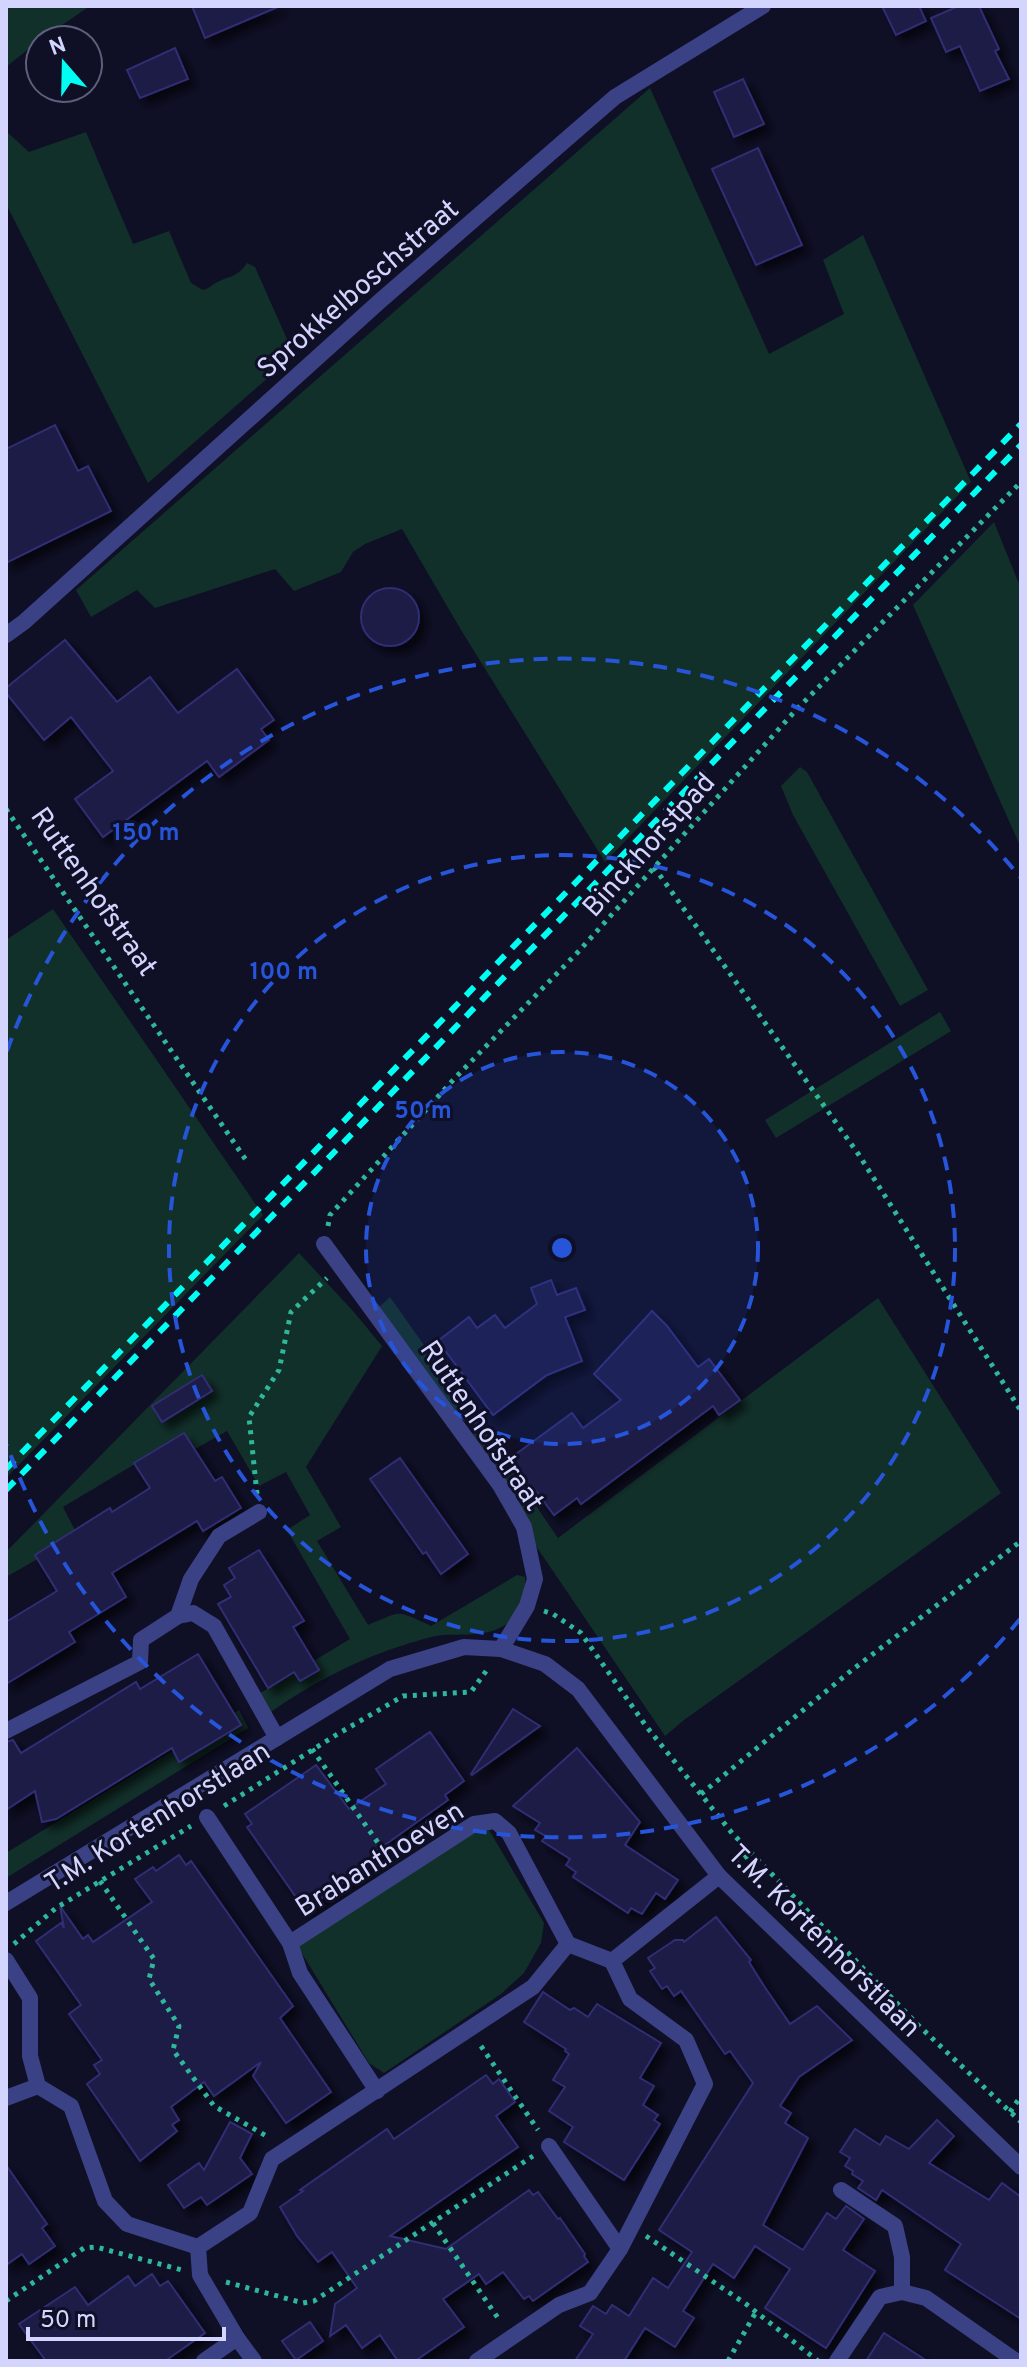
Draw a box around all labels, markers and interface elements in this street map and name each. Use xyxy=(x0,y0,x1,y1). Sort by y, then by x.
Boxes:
north arrow xyxy=(24,24,104,104)
text: N xyxy=(46,32,70,63)
street label: Sprokkelboschstraat xyxy=(251,193,467,388)
street label: Binckhorstpad xyxy=(576,766,725,926)
street label: Ruttenhofstraat xyxy=(21,801,164,984)
text: 150 m xyxy=(112,819,180,849)
text: 100 m xyxy=(250,958,318,988)
text: 50 m xyxy=(394,1097,452,1127)
centre of rings xyxy=(548,1234,576,1262)
street label: Ruttenhofstraat xyxy=(410,1334,551,1519)
street label: T.M. Kortenhorstlaan xyxy=(39,1735,278,1903)
street label: Brabanthoeven xyxy=(290,1794,472,1927)
street label: T.M. Kortenhorstlaan xyxy=(718,1838,927,2047)
scale bar xyxy=(28,2291,224,2341)
text: 50 m xyxy=(40,2306,96,2336)

